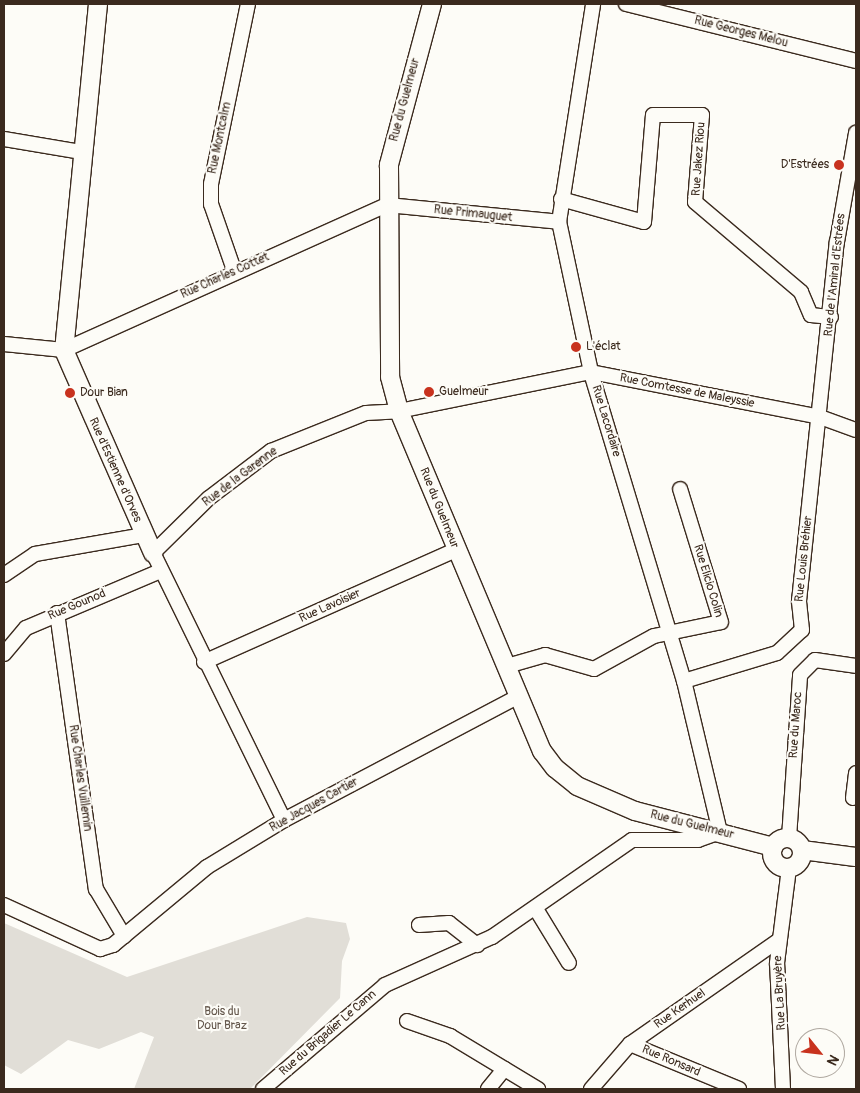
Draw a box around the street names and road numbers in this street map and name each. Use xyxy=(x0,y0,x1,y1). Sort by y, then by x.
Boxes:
street label: Rue Georges Melou xyxy=(693,13,789,51)
street label: Rue du Guelmeur xyxy=(387,57,423,143)
street label: Rue Montcalm xyxy=(205,101,235,175)
street label: Rue Jakez Riou xyxy=(689,122,709,196)
street label: Rue Primauguet xyxy=(433,203,513,225)
street label: Rue de l'Amiral d'Estrées xyxy=(821,213,849,337)
street label: Rue Charles Cottet xyxy=(178,250,272,302)
street label: Rue Comtesse de Maleyssie xyxy=(618,371,756,411)
street label: Rue Lacordaire xyxy=(588,384,624,458)
street label: Rue d'Estienne d'Orves xyxy=(85,415,145,525)
street label: Rue de la Garenne xyxy=(200,444,280,510)
street label: Rue du Guelmeur xyxy=(416,466,462,550)
street label: Rue Louis Bréhier xyxy=(792,515,816,603)
street label: Rue Elicio Colin xyxy=(690,543,726,619)
street label: Rue Gounod xyxy=(46,586,108,624)
street label: Rue Lavoisier xyxy=(297,586,363,626)
street label: Rue du Maroc xyxy=(786,691,806,759)
street label: Rue Charles Vuillemin xyxy=(65,724,95,832)
street label: Rue Jacques Cartier xyxy=(267,775,361,835)
street label: Rue du Guelmeur xyxy=(649,808,735,842)
street label: Rue La Bruyère xyxy=(771,955,789,1031)
street label: Rue Kerhuel xyxy=(652,986,708,1032)
street label: Rue du Brigadier Le Cann xyxy=(277,987,379,1079)
street label: Rue Ronsard xyxy=(640,1042,702,1080)

